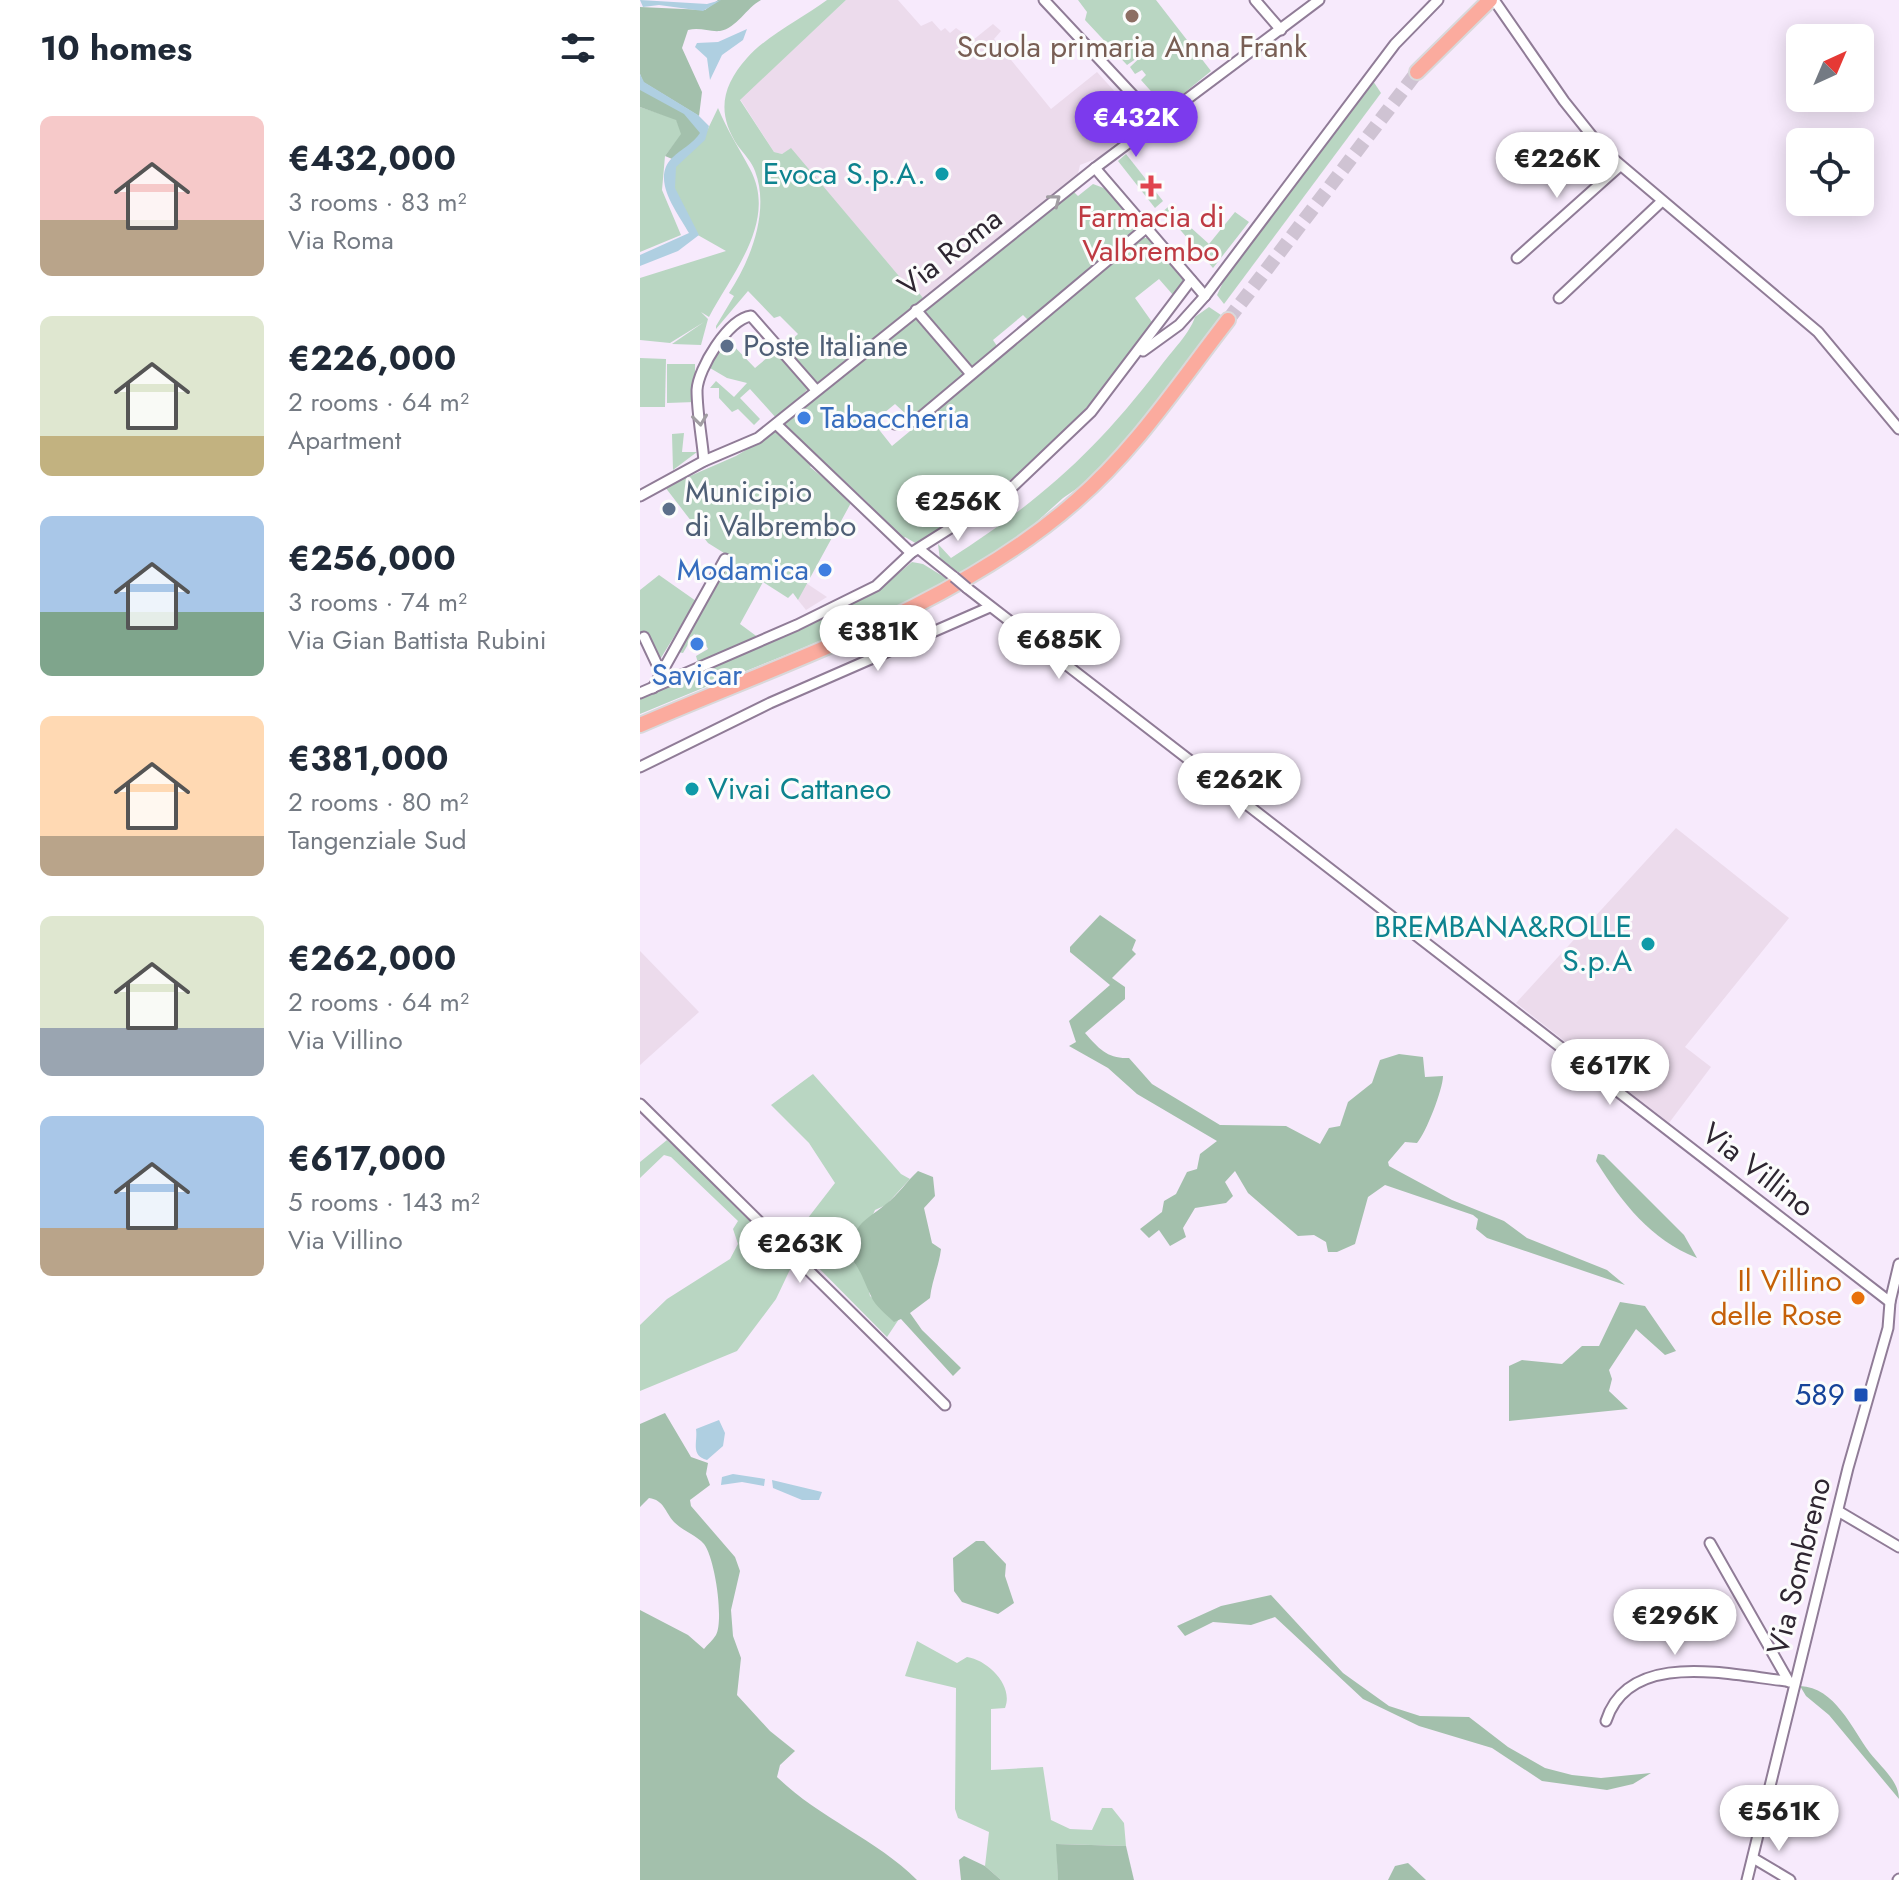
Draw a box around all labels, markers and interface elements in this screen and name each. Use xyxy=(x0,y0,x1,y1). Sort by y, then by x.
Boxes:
marker: Scuola primaria Anna Frank xyxy=(1123,7,1141,25)
text: 10 homes xyxy=(40,24,192,73)
north arrow xyxy=(1786,24,1874,112)
map controls xyxy=(1786,24,1874,216)
place label: Scuola primaria Anna Frank xyxy=(957,25,1308,68)
icon: filters xyxy=(556,26,600,70)
pin: €432K xyxy=(1080,91,1192,159)
text: €432K xyxy=(1093,98,1179,136)
button: locate xyxy=(1786,128,1874,216)
pin: €226K xyxy=(1501,132,1613,200)
text: €432,000 xyxy=(288,134,456,183)
text: €226K xyxy=(1514,139,1600,177)
icon: home xyxy=(104,148,200,244)
place label: Evoca S.p.A. xyxy=(763,152,926,195)
marker: Evoca S.p.A. xyxy=(933,165,951,183)
marker: Farmacia di Valbrembo xyxy=(1142,177,1160,195)
text: 3 rooms · 83 m² xyxy=(288,183,467,221)
one-way arrow xyxy=(1046,195,1060,210)
place label: Farmacia di Valbrembo xyxy=(1077,195,1225,272)
street label: Via Roma xyxy=(888,197,1011,306)
text: Via Roma xyxy=(288,221,394,259)
place label: Poste Italiane xyxy=(743,324,908,367)
text: €226,000 xyxy=(288,334,456,383)
marker: Poste Italiane xyxy=(718,337,736,355)
icon: home xyxy=(104,348,200,444)
text: 2 rooms · 64 m² xyxy=(288,383,469,421)
place label: Tabaccheria xyxy=(820,396,969,439)
marker: Tabaccheria xyxy=(795,409,813,427)
one-way arrow xyxy=(692,414,709,427)
text: Apartment xyxy=(288,421,401,459)
place label: Municipio di Valbrembo xyxy=(685,470,856,547)
pin: €256K xyxy=(902,475,1014,543)
text: €256K xyxy=(915,482,1001,520)
marker: Municipio di Valbrembo xyxy=(660,500,678,518)
text: €256,000 xyxy=(288,534,456,583)
icon: home xyxy=(104,548,200,644)
place label: Modamica xyxy=(677,548,809,591)
marker: Modamica xyxy=(816,561,834,579)
text: 3 rooms · 74 m² xyxy=(288,583,467,621)
pin: €381K xyxy=(822,605,934,673)
text: €381K xyxy=(838,612,918,650)
pin: €685K xyxy=(1003,613,1115,681)
text: €685K xyxy=(1016,620,1102,658)
text: Via Gian Battista Rubini xyxy=(288,621,547,659)
marker: Savicar xyxy=(688,635,706,653)
place label: Savicar xyxy=(652,653,743,696)
text: €381,000 xyxy=(288,734,449,783)
icon: home xyxy=(104,748,200,844)
pin: €262K xyxy=(1183,753,1295,821)
text: €262K xyxy=(1196,760,1282,798)
place label: Vivai Cattaneo xyxy=(708,767,891,810)
marker: Vivai Cattaneo xyxy=(683,780,701,798)
text: 2 rooms · 80 m² xyxy=(288,783,469,821)
text: Tangenziale Sud xyxy=(288,821,467,859)
place label: BREMBANA&ROLLE S.p.A xyxy=(1374,905,1632,982)
text: €262,000 xyxy=(288,934,456,983)
marker: BREMBANA&ROLLE S.p.A xyxy=(1639,935,1657,953)
icon: home xyxy=(104,948,200,1044)
text: 2 rooms · 64 m² xyxy=(288,983,469,1021)
text: Via Villino xyxy=(288,1021,403,1059)
pin: €617K xyxy=(1554,1039,1666,1107)
text: €617K xyxy=(1569,1046,1651,1084)
street label: Via Villino xyxy=(1693,1112,1824,1227)
text: €617,000 xyxy=(288,1134,446,1183)
icon: home xyxy=(104,1148,200,1244)
text: 5 rooms · 143 m² xyxy=(288,1183,480,1221)
pin: €263K xyxy=(744,1217,856,1285)
text: Via Villino xyxy=(288,1221,403,1259)
text: €263K xyxy=(757,1224,843,1262)
place label: Il Villino delle Rose xyxy=(1710,1259,1842,1336)
marker: Il Villino delle Rose xyxy=(1849,1289,1867,1307)
place label: 589 xyxy=(1794,1373,1845,1416)
marker: 589 xyxy=(1852,1386,1870,1404)
street label: Via Sombreno xyxy=(1756,1472,1841,1659)
pin: €296K xyxy=(1619,1589,1731,1657)
text: €296K xyxy=(1631,1596,1719,1634)
pin: €561K xyxy=(1723,1785,1835,1853)
text: €561K xyxy=(1738,1792,1820,1830)

